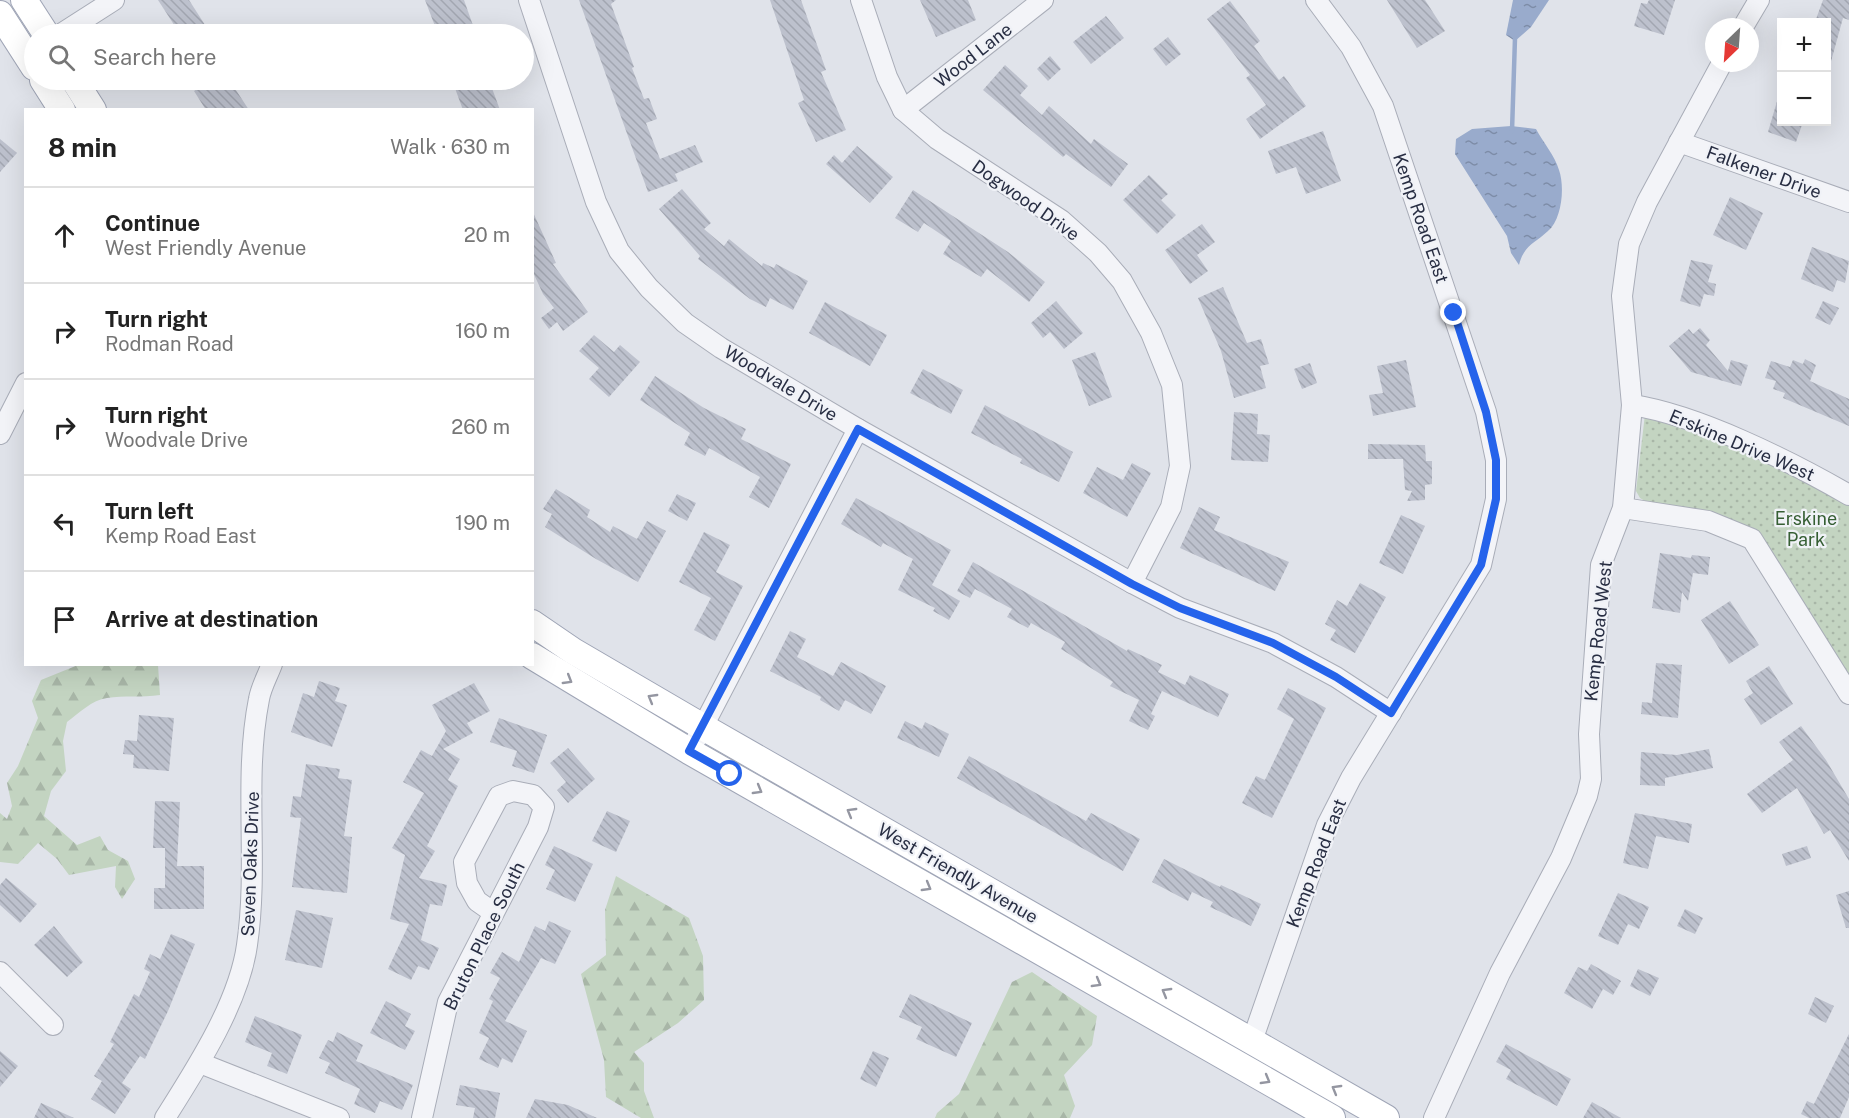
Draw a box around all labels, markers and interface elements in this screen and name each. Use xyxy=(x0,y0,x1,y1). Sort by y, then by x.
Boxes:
street label: Wood Lane xyxy=(930,18,1016,92)
north arrow xyxy=(1705,18,1759,72)
map controls xyxy=(1777,18,1831,126)
button: + xyxy=(1777,18,1831,72)
search box xyxy=(24,24,534,90)
icon: search xyxy=(45,41,78,74)
text: Search here xyxy=(93,44,217,70)
button: − xyxy=(1777,72,1831,126)
text: 8 min xyxy=(48,132,117,163)
text: Walk · 630 m xyxy=(390,135,510,159)
street label: Falkener Drive xyxy=(1704,141,1824,203)
street label: Kemp Road East xyxy=(1389,150,1453,286)
street label: Dogwood Drive xyxy=(968,155,1084,245)
text: Continue xyxy=(105,210,200,236)
icon: ahead xyxy=(48,219,81,252)
text: 20 m xyxy=(464,223,510,247)
text: West Friendly Avenue xyxy=(105,236,306,260)
route end xyxy=(1440,299,1466,325)
text: Turn right xyxy=(105,306,208,332)
icon: right xyxy=(48,315,81,348)
text: 160 m xyxy=(455,319,510,343)
text: Rodman Road xyxy=(105,332,234,356)
street label: Woodvale Drive xyxy=(720,341,842,425)
text: Turn right xyxy=(105,402,208,428)
street label: Erskine Drive West xyxy=(1666,405,1818,485)
icon: right xyxy=(48,411,81,444)
text: 260 m xyxy=(451,415,510,439)
text: Woodvale Drive xyxy=(105,428,248,452)
text: Turn left xyxy=(105,498,194,524)
icon: left xyxy=(48,507,81,540)
park label: Erskine Park xyxy=(1775,508,1837,550)
text: 190 m xyxy=(455,511,510,535)
text: Kemp Road East xyxy=(105,524,256,548)
street label: Kemp Road West xyxy=(1580,560,1616,702)
icon: arrive xyxy=(48,603,81,636)
text: Arrive at destination xyxy=(105,606,318,632)
one-way arrow xyxy=(562,672,572,684)
one-way arrow xyxy=(648,693,658,705)
route start xyxy=(716,760,742,786)
one-way arrow xyxy=(752,783,762,794)
street label: Seven Oaks Drive xyxy=(237,791,263,937)
street label: Kemp Road East xyxy=(1282,796,1350,930)
one-way arrow xyxy=(847,808,857,819)
street label: West Friendly Avenue xyxy=(874,819,1042,927)
street label: Bruton Place South xyxy=(439,858,529,1014)
one-way arrow xyxy=(921,880,932,891)
one-way arrow xyxy=(1091,976,1101,987)
one-way arrow xyxy=(1162,988,1172,999)
one-way arrow xyxy=(1260,1073,1270,1084)
one-way arrow xyxy=(1331,1085,1342,1096)

